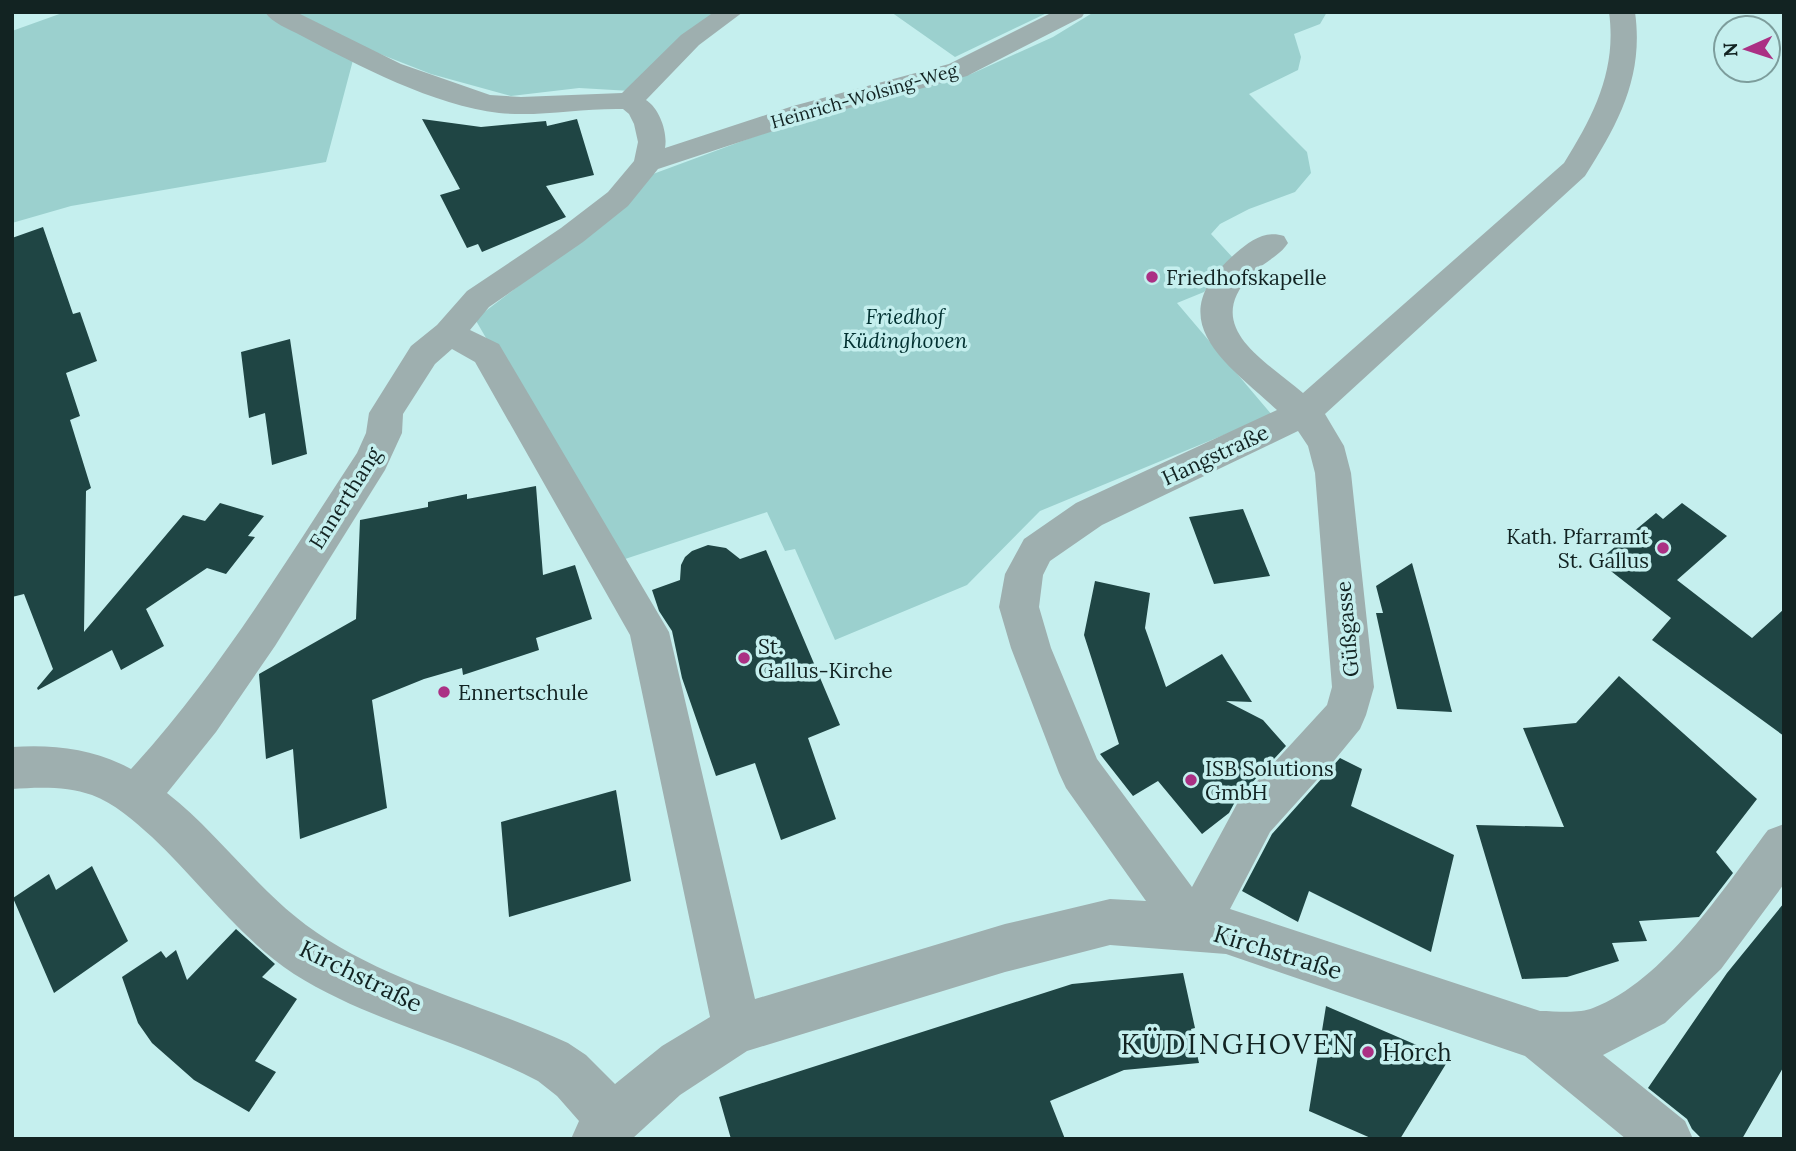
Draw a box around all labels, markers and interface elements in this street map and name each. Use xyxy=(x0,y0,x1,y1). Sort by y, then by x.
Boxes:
north arrow xyxy=(1712,14,1782,84)
text: N xyxy=(1718,42,1742,58)
street label: Heinrich-Wolsing-Weg xyxy=(768,58,961,134)
place label: Friedhofskapelle xyxy=(1166,264,1327,291)
marker: Friedhofskapelle xyxy=(1144,269,1160,285)
park label: Friedhof Küdinghoven xyxy=(843,303,968,354)
street label: Hangstraße xyxy=(1157,419,1273,491)
street label: Ennerthang xyxy=(303,442,387,554)
place label: Kath. Pfarramt St. Gallus xyxy=(1506,523,1650,574)
marker: Kath. Pfarramt St. Gallus xyxy=(1655,540,1671,556)
street label: Güßgasse xyxy=(1329,580,1365,678)
place label: St. Gallus-Kirche xyxy=(758,633,893,684)
marker: St. Gallus-Kirche xyxy=(736,650,752,666)
place label: Ennertschule xyxy=(458,679,588,706)
marker: Ennertschule xyxy=(436,684,452,700)
place label: ISB Solutions GmbH xyxy=(1205,755,1334,806)
marker: ISB Solutions GmbH xyxy=(1183,772,1199,788)
street label: Kirchstraße xyxy=(1210,918,1346,986)
street label: Kirchstraße xyxy=(294,933,428,1019)
district label: KÜDINGHOVEN xyxy=(1120,1026,1356,1062)
place label: Horch xyxy=(1382,1037,1452,1068)
marker: Horch xyxy=(1360,1044,1376,1060)

